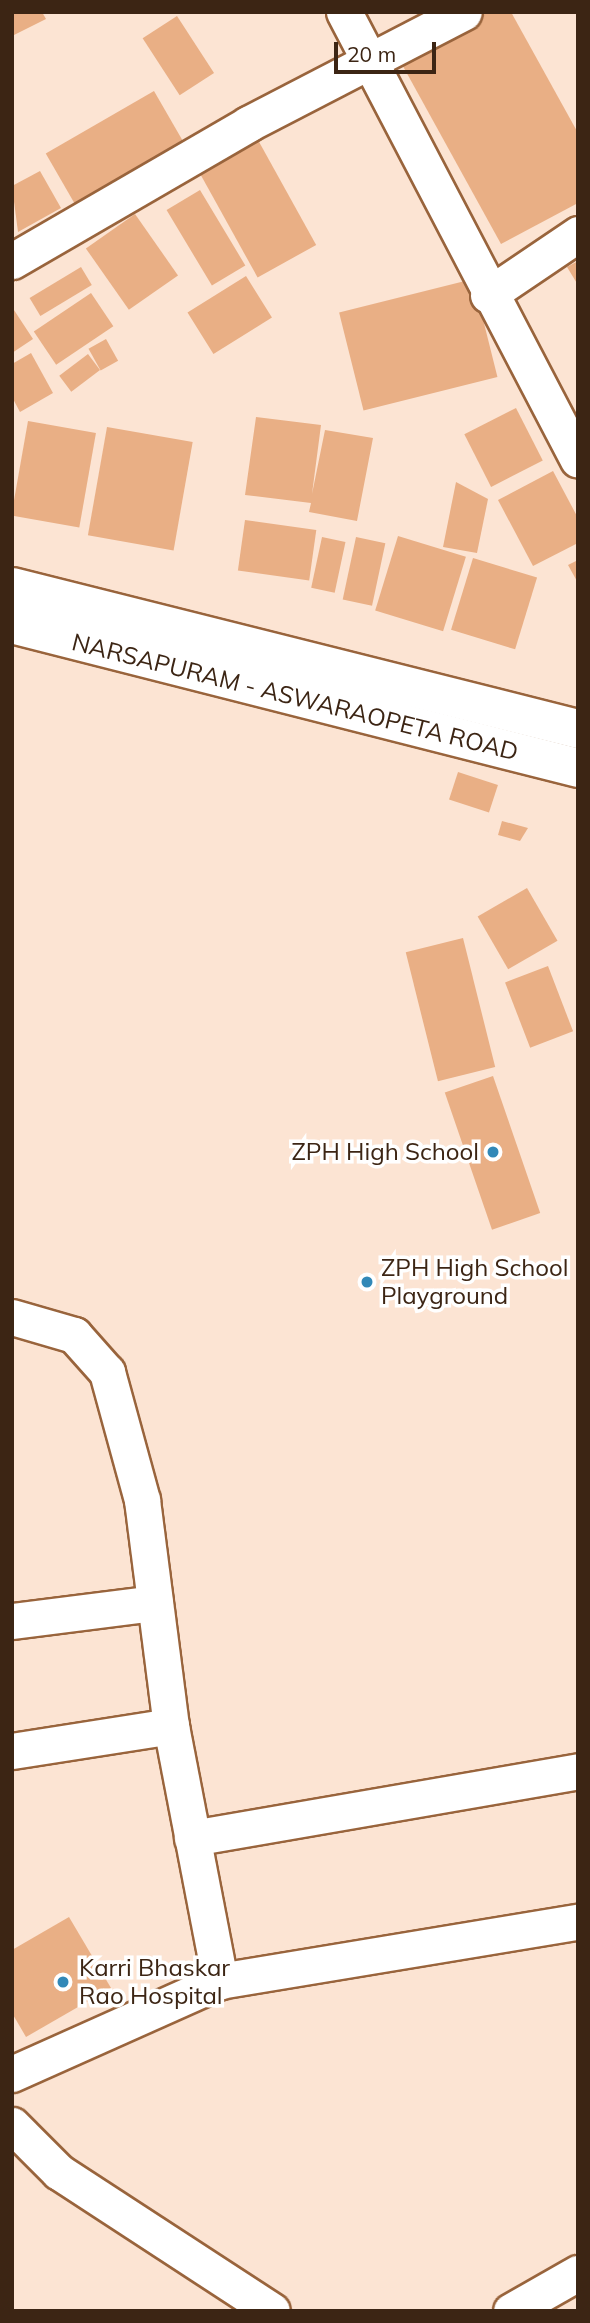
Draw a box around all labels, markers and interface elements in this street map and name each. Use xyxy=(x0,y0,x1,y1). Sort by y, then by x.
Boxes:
scale bar xyxy=(338,28,440,72)
text: 20 m xyxy=(347,41,396,67)
street label: NARSAPURAM - ASWARAOPETA ROAD xyxy=(69,628,521,766)
place label: ZPH High School xyxy=(292,1138,479,1166)
marker: ZPH High School xyxy=(485,1144,501,1160)
place label: ZPH High School Playground xyxy=(381,1254,568,1310)
marker: ZPH High School Playground xyxy=(359,1274,375,1290)
place label: Karri Bhaskar Rao Hospital xyxy=(79,1954,230,2010)
marker: Karri Bhaskar Rao Hospital xyxy=(53,1972,73,1992)

